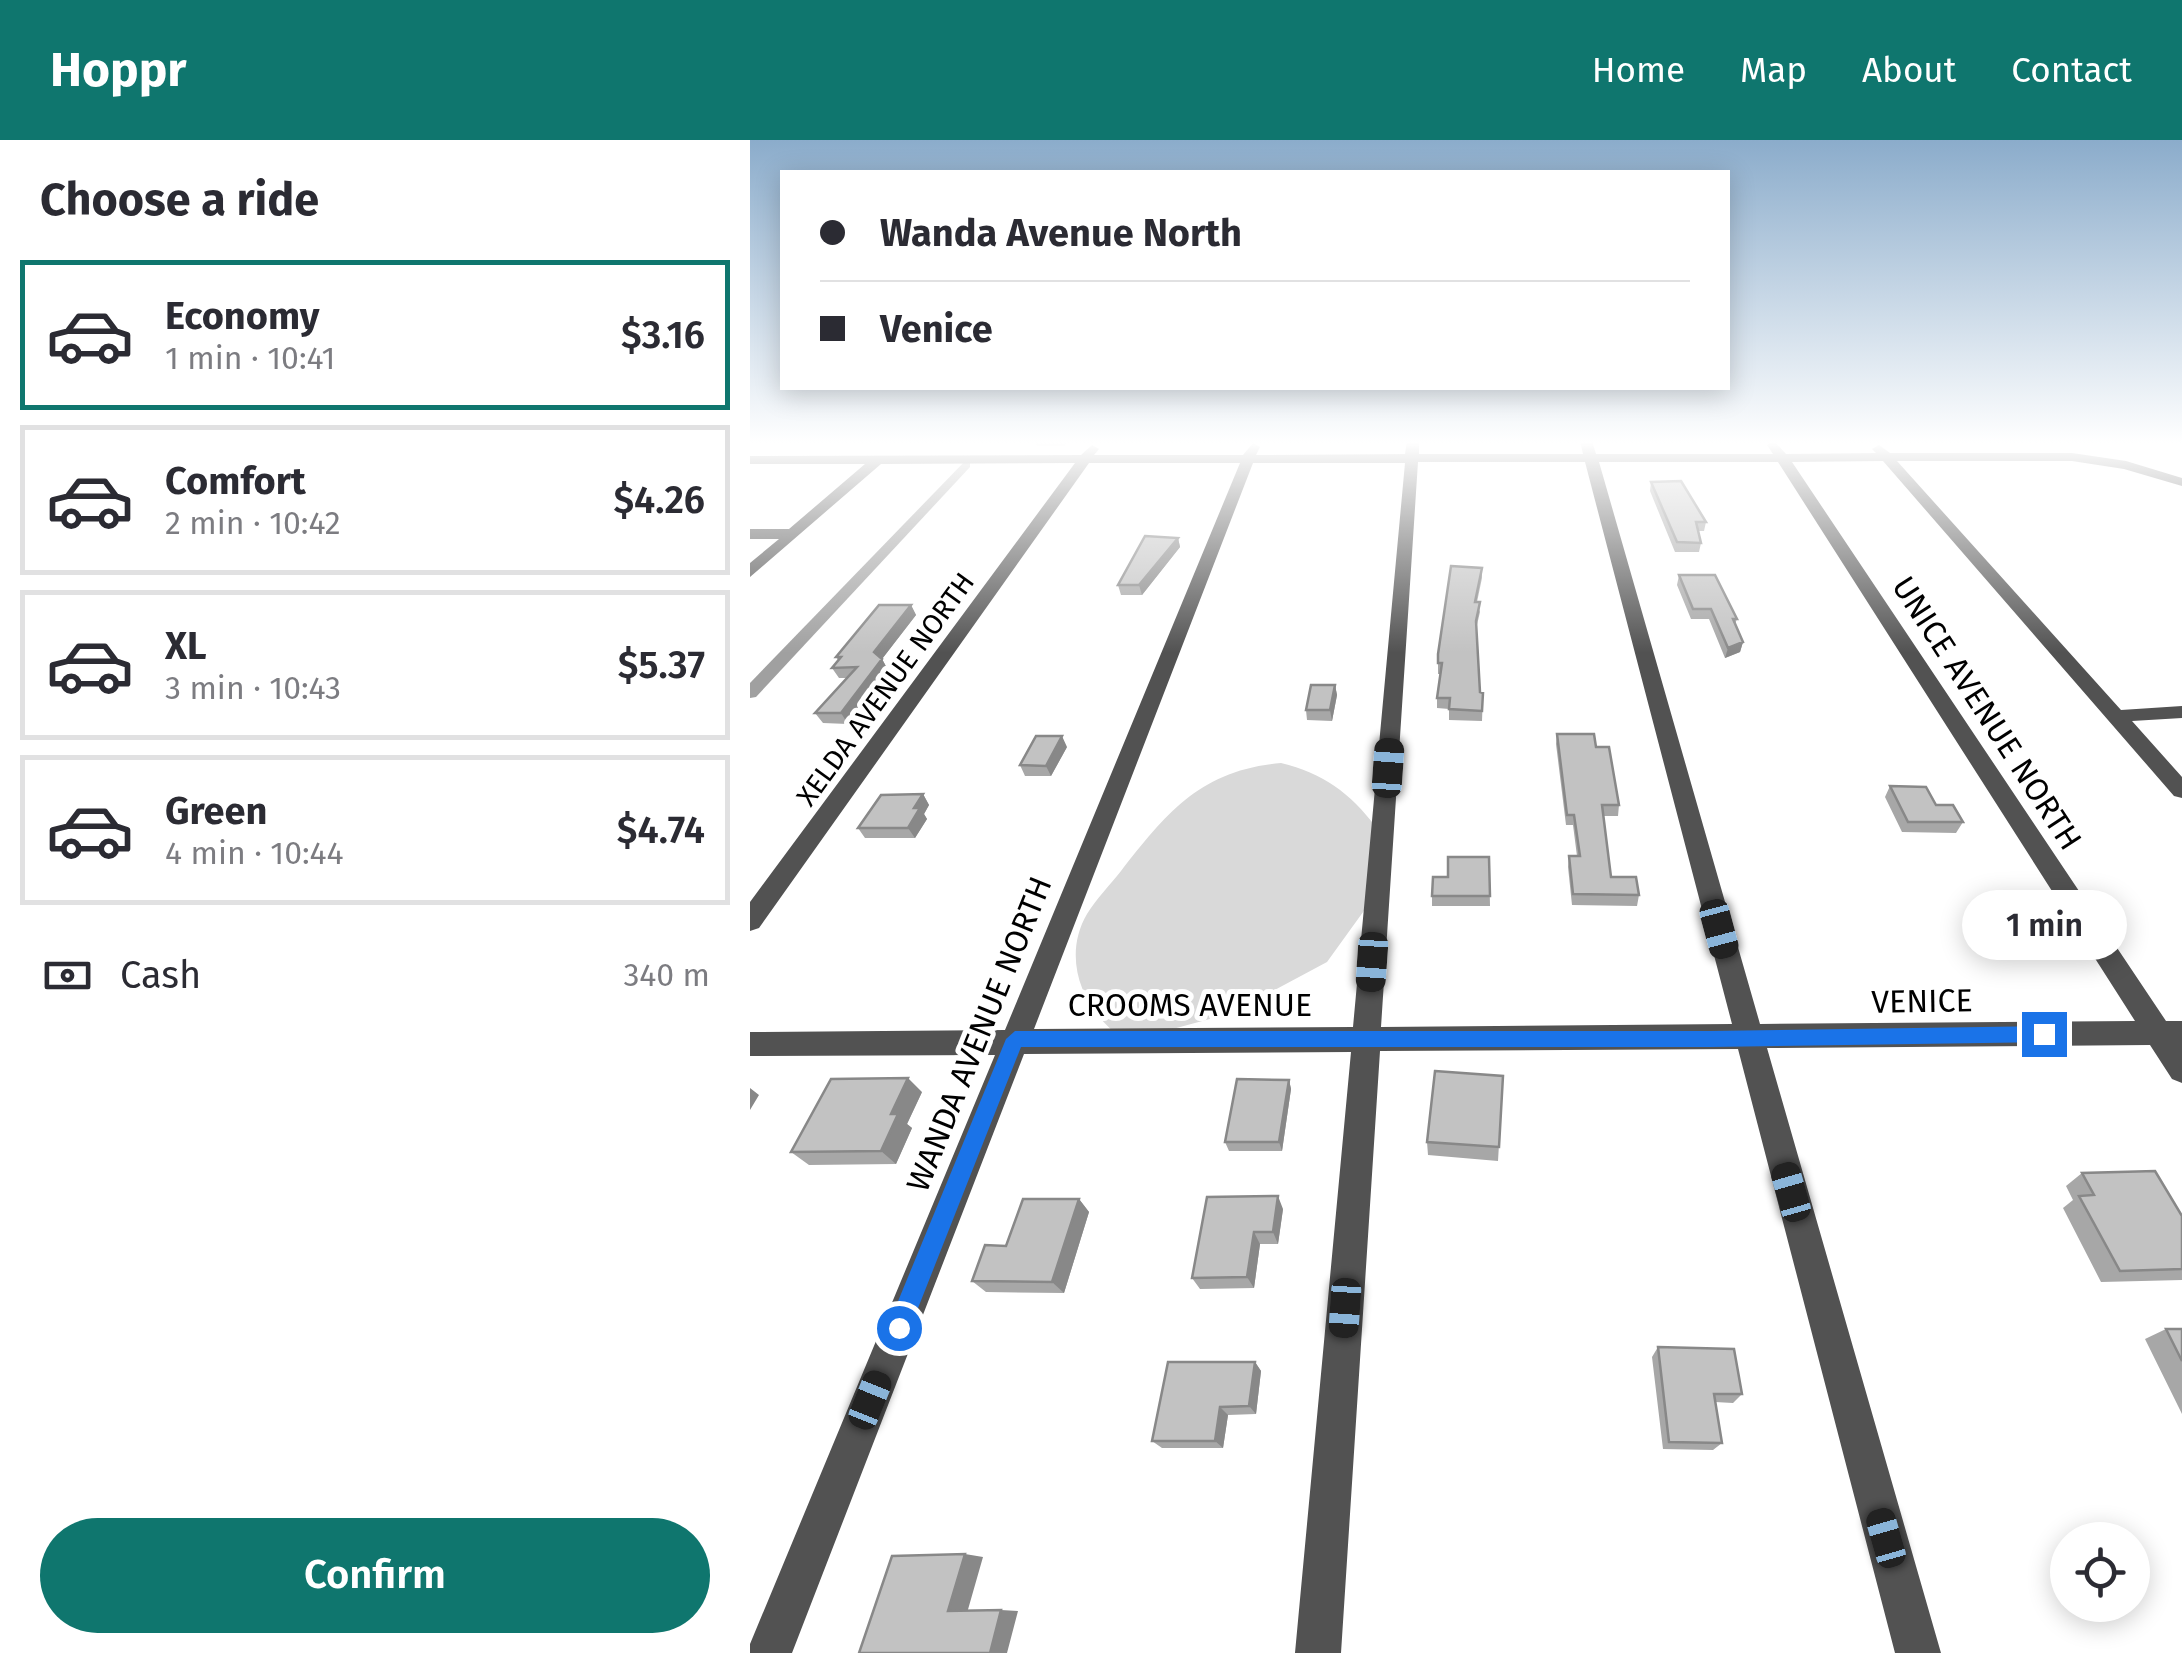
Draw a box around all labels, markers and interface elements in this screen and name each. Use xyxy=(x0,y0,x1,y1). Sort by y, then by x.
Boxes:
text: Hoppr xyxy=(50,41,187,99)
text: Home xyxy=(1592,49,1685,91)
text: Map xyxy=(1740,49,1807,91)
text: About xyxy=(1862,49,1956,91)
text: Contact xyxy=(2011,49,2132,91)
text: Choose a ride xyxy=(40,173,319,227)
text: Wanda Avenue North xyxy=(880,210,1242,256)
icon: car xyxy=(45,290,135,380)
text: Economy xyxy=(165,293,320,339)
text: Venice xyxy=(880,306,993,352)
text: $3.16 xyxy=(621,312,705,358)
text: 1 min · 10:41 xyxy=(165,339,335,377)
icon: car xyxy=(45,455,135,545)
text: Comfort xyxy=(165,458,306,504)
text: $4.26 xyxy=(613,477,705,523)
text: 2 min · 10:42 xyxy=(165,504,341,542)
street label: XELDA AVENUE NORTH xyxy=(790,566,981,812)
street label: UNICE AVENUE NORTH xyxy=(1884,569,2090,857)
icon: car xyxy=(45,620,135,710)
text: XL xyxy=(165,623,207,669)
text: $5.37 xyxy=(618,642,705,688)
text: 3 min · 10:43 xyxy=(165,669,341,707)
car xyxy=(1371,737,1405,799)
icon: car xyxy=(45,785,135,875)
text: Green xyxy=(165,788,268,834)
text: $4.74 xyxy=(617,807,705,853)
text: 4 min · 10:44 xyxy=(165,834,344,872)
street label: WANDA AVENUE NORTH xyxy=(898,871,1060,1197)
callout: 1 min xyxy=(1962,889,2126,959)
car xyxy=(1697,896,1741,962)
text: 1 min xyxy=(2006,906,2083,944)
car xyxy=(1355,931,1389,993)
icon: cash xyxy=(40,948,95,1003)
text: Cash xyxy=(120,952,201,998)
text: 340 m xyxy=(623,956,710,994)
street label: VENICE xyxy=(1871,981,1973,1021)
street label: CROOMS AVENUE xyxy=(1068,986,1312,1024)
route end xyxy=(2022,1012,2067,1057)
car xyxy=(1768,1159,1814,1225)
car xyxy=(1328,1277,1362,1339)
route start xyxy=(877,1306,922,1351)
car xyxy=(845,1367,895,1433)
car xyxy=(1863,1505,1909,1571)
button: Confirm xyxy=(40,1518,710,1633)
map controls xyxy=(2050,1522,2150,1622)
button: locate xyxy=(2050,1522,2150,1622)

